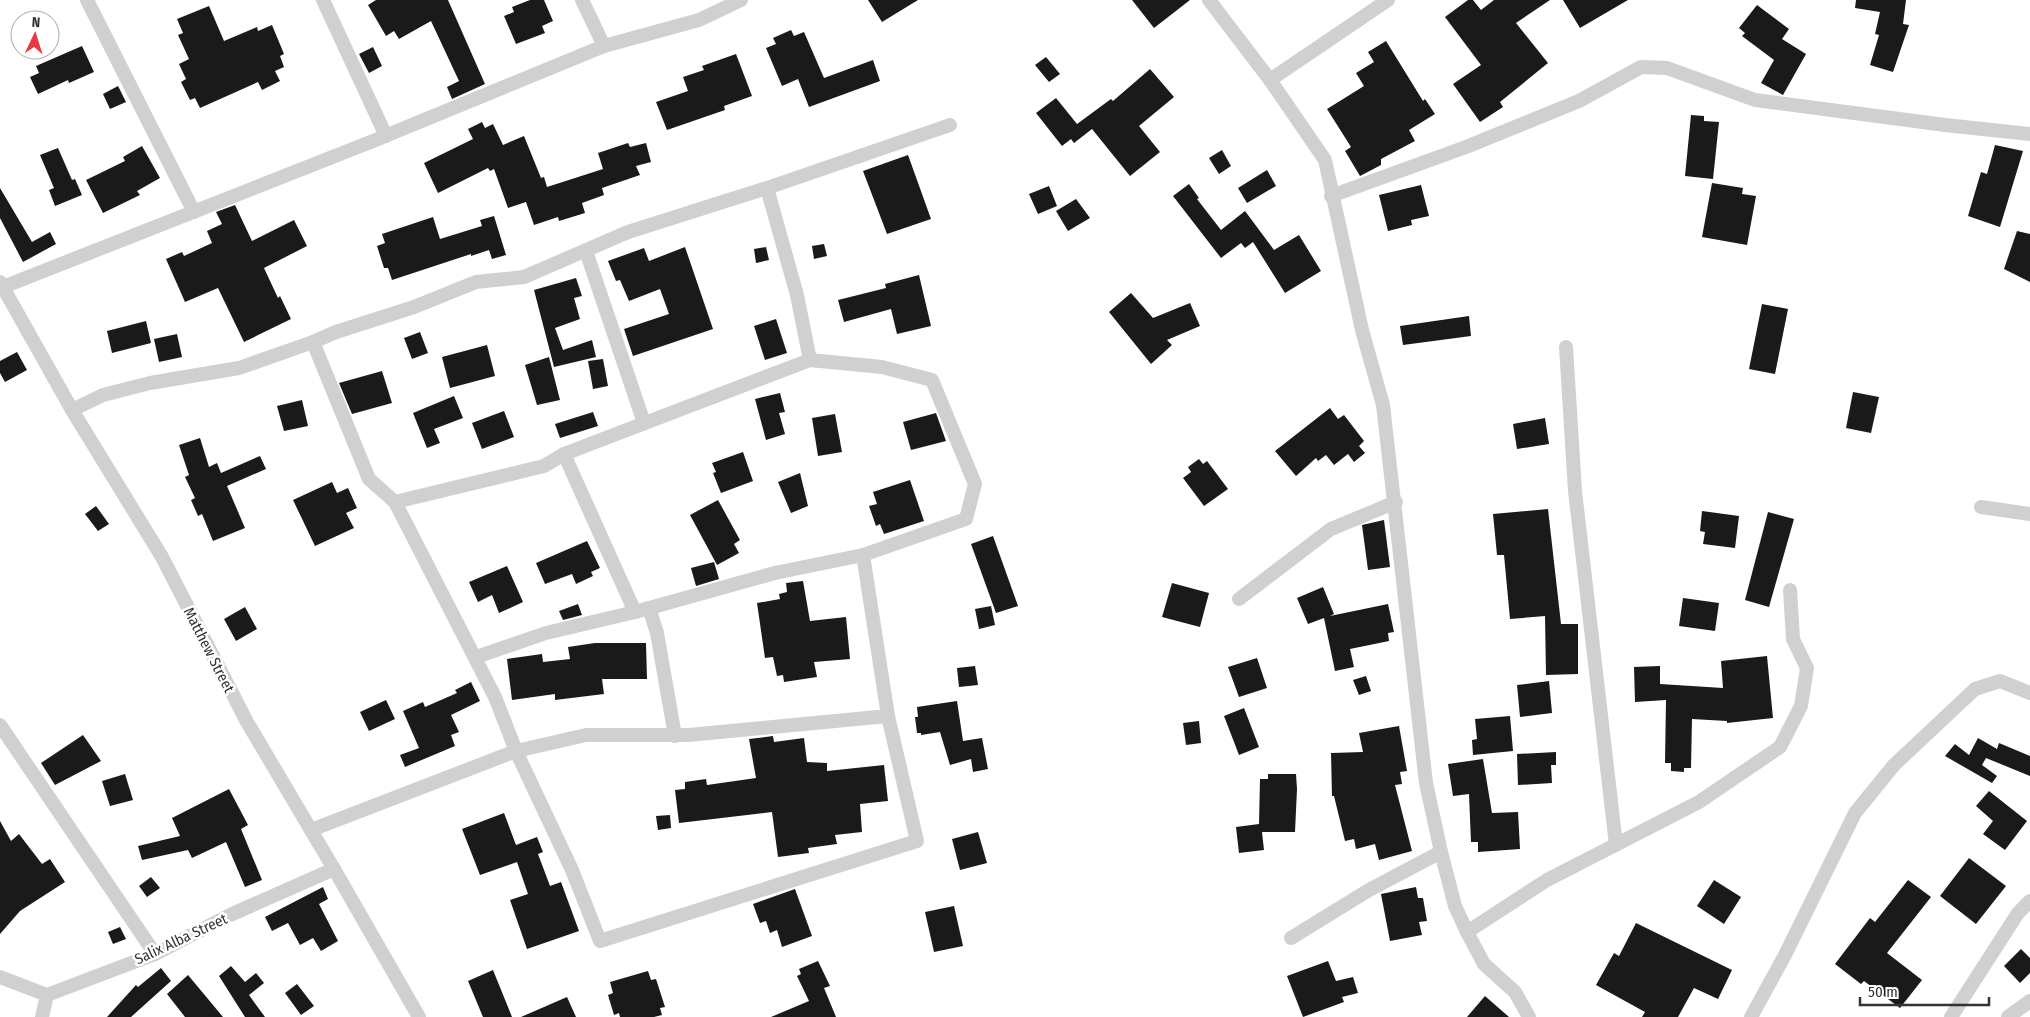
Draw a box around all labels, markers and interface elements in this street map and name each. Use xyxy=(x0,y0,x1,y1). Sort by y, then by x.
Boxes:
north arrow xyxy=(10,10,60,60)
text: N xyxy=(31,14,41,31)
street label: Matthew Street xyxy=(180,604,238,696)
street label: Salix Alba Street xyxy=(132,910,230,968)
scale bar xyxy=(1860,974,1989,1006)
text: 50 m xyxy=(1868,983,1898,1001)

